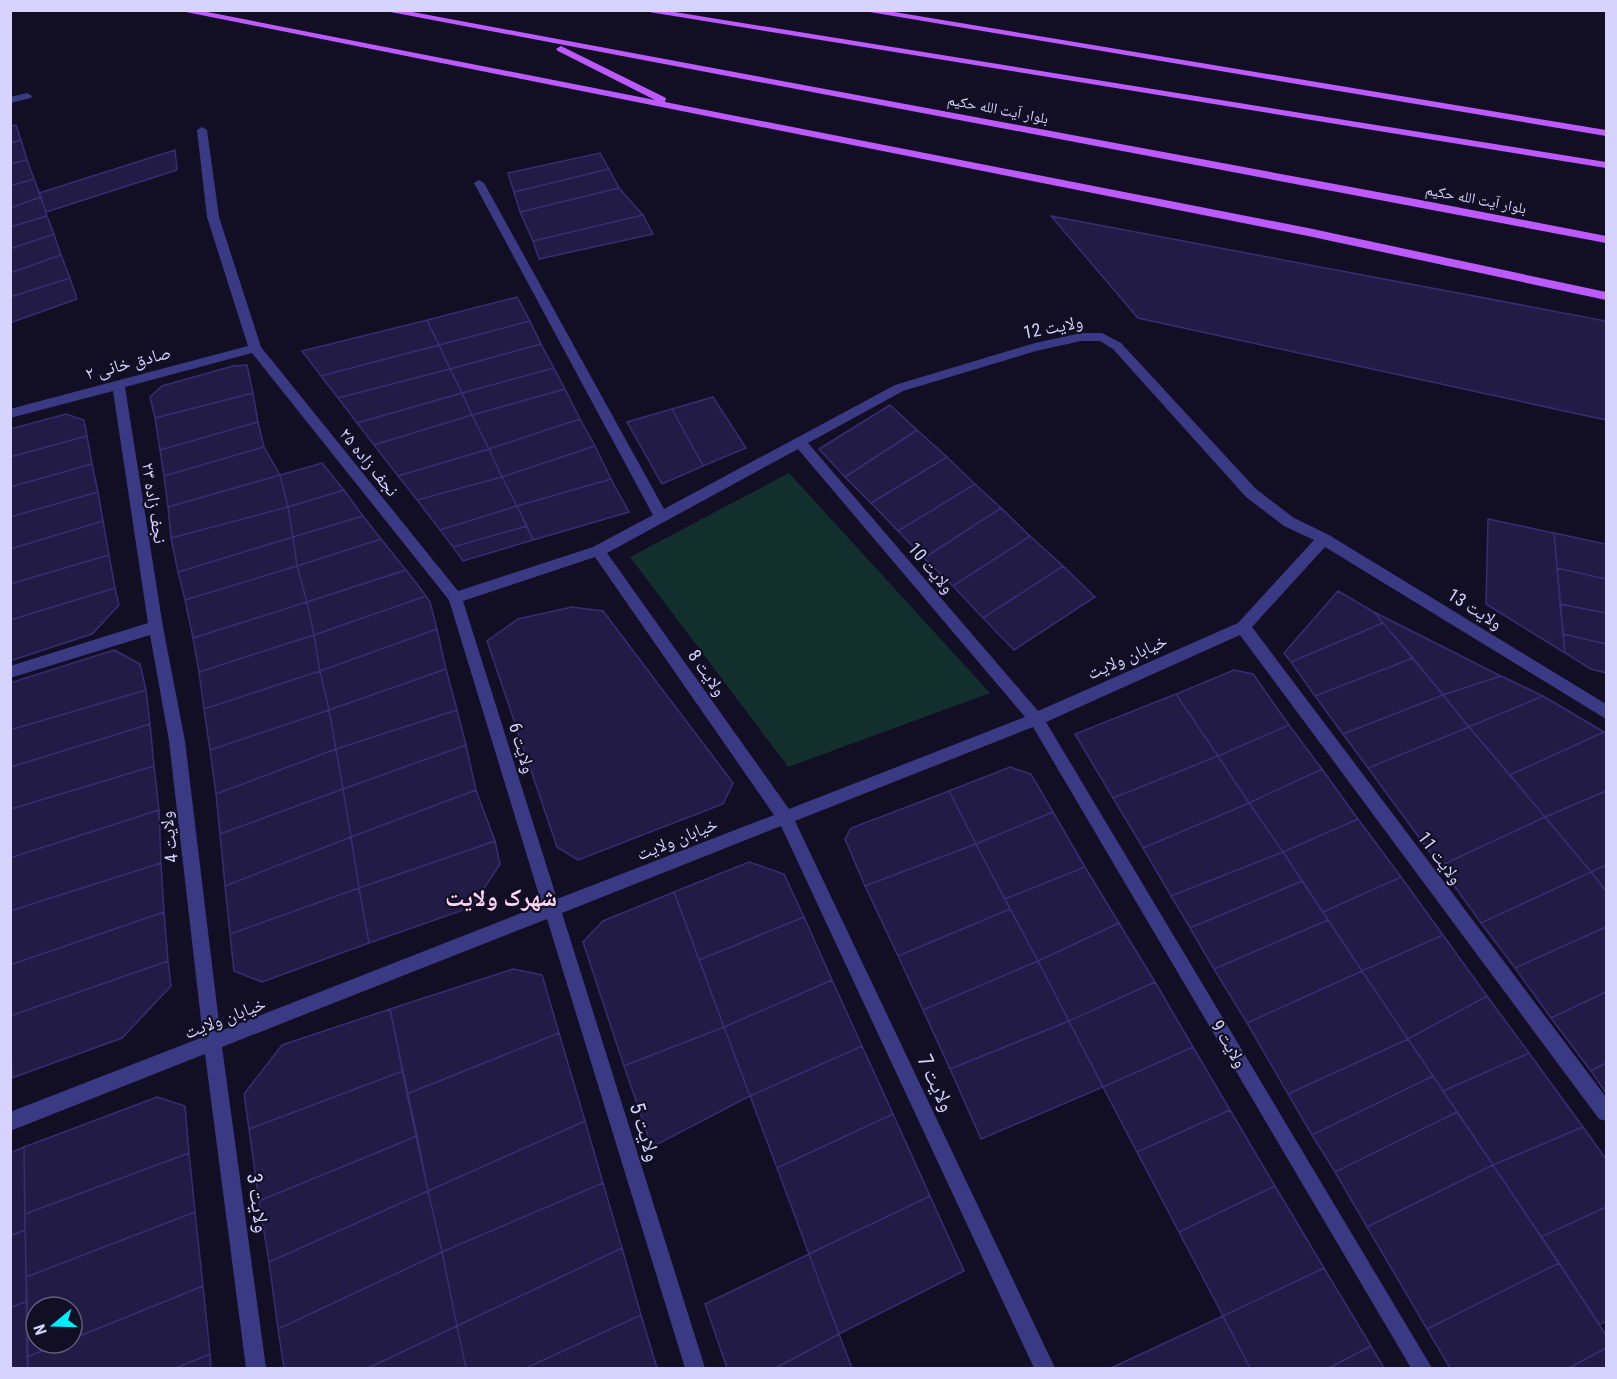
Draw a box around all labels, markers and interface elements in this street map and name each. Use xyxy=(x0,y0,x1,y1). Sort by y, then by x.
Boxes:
street label: بلوار آیت الله حکیم xyxy=(946,90,1050,129)
street label: بلوار آیت الله حکیم xyxy=(1424,180,1528,219)
street label: ولایت 12 xyxy=(1021,310,1085,343)
street label: صادق خانی ۲ xyxy=(83,341,173,385)
street label: نجف زاده ۲۵ xyxy=(335,423,403,500)
street label: نجف زاده ۲۳ xyxy=(138,461,171,545)
street label: ولایت 10 xyxy=(904,538,959,598)
street label: ولایت 13 xyxy=(1444,584,1507,634)
street label: خیابان ولایت xyxy=(1084,630,1170,684)
street label: ولایت 8 xyxy=(684,646,731,700)
street label: ولایت 6 xyxy=(505,720,540,776)
street label: ولایت 4 xyxy=(155,810,182,864)
street label: خیابان ولایت xyxy=(633,813,721,865)
street label: ولایت 11 xyxy=(1414,827,1467,888)
district label: شهرک ولایت xyxy=(445,884,557,912)
street label: خیابان ولایت xyxy=(181,992,269,1044)
street label: ولایت 9 xyxy=(1207,1016,1252,1071)
street label: ولایت 7 xyxy=(912,1051,960,1115)
street label: ولایت 5 xyxy=(625,1100,665,1164)
street label: ولایت 3 xyxy=(242,1171,274,1235)
north arrow xyxy=(24,1295,84,1355)
text: N xyxy=(30,1322,51,1337)

